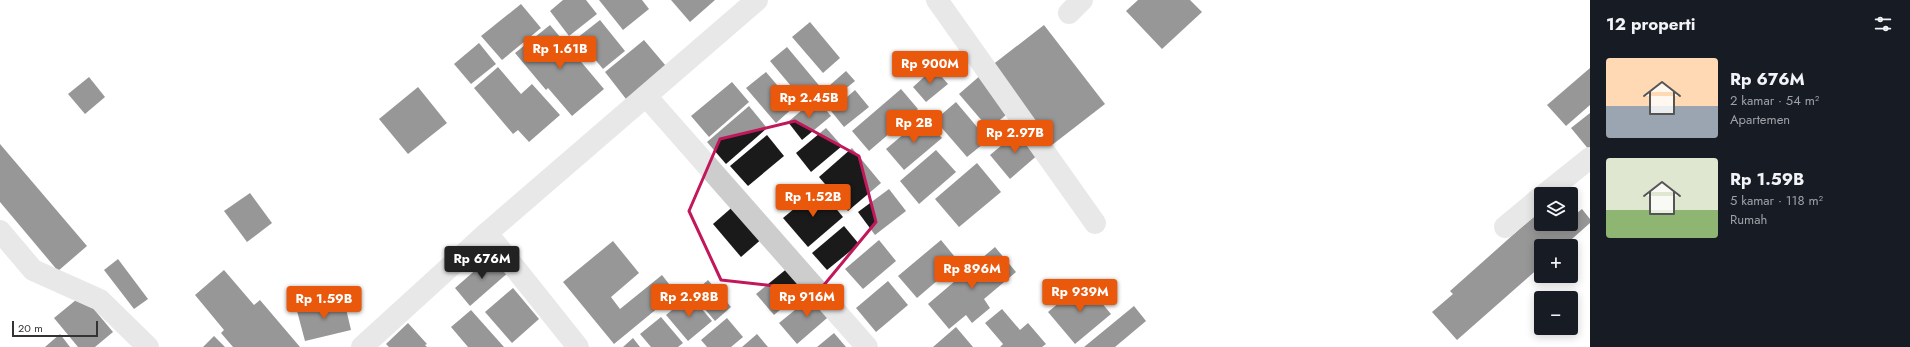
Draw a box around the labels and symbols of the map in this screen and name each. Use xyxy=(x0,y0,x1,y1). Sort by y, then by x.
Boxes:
pin: Rp 1.61B xyxy=(519,36,601,70)
pin: Rp 900M xyxy=(893,51,967,85)
pin: Rp 2.45B xyxy=(768,85,850,119)
pin: Rp 2B xyxy=(886,110,942,144)
pin: Rp 2.97B xyxy=(974,120,1056,154)
pin: Rp 1.52B xyxy=(772,184,854,218)
pin: Rp 676M xyxy=(445,246,519,280)
pin: Rp 896M xyxy=(935,256,1009,290)
pin: Rp 939M xyxy=(1043,279,1117,313)
pin: Rp 2.98B xyxy=(648,284,730,318)
pin: Rp 916M xyxy=(770,284,844,318)
pin: Rp 1.59B xyxy=(283,286,365,320)
scale bar xyxy=(12,319,98,338)

